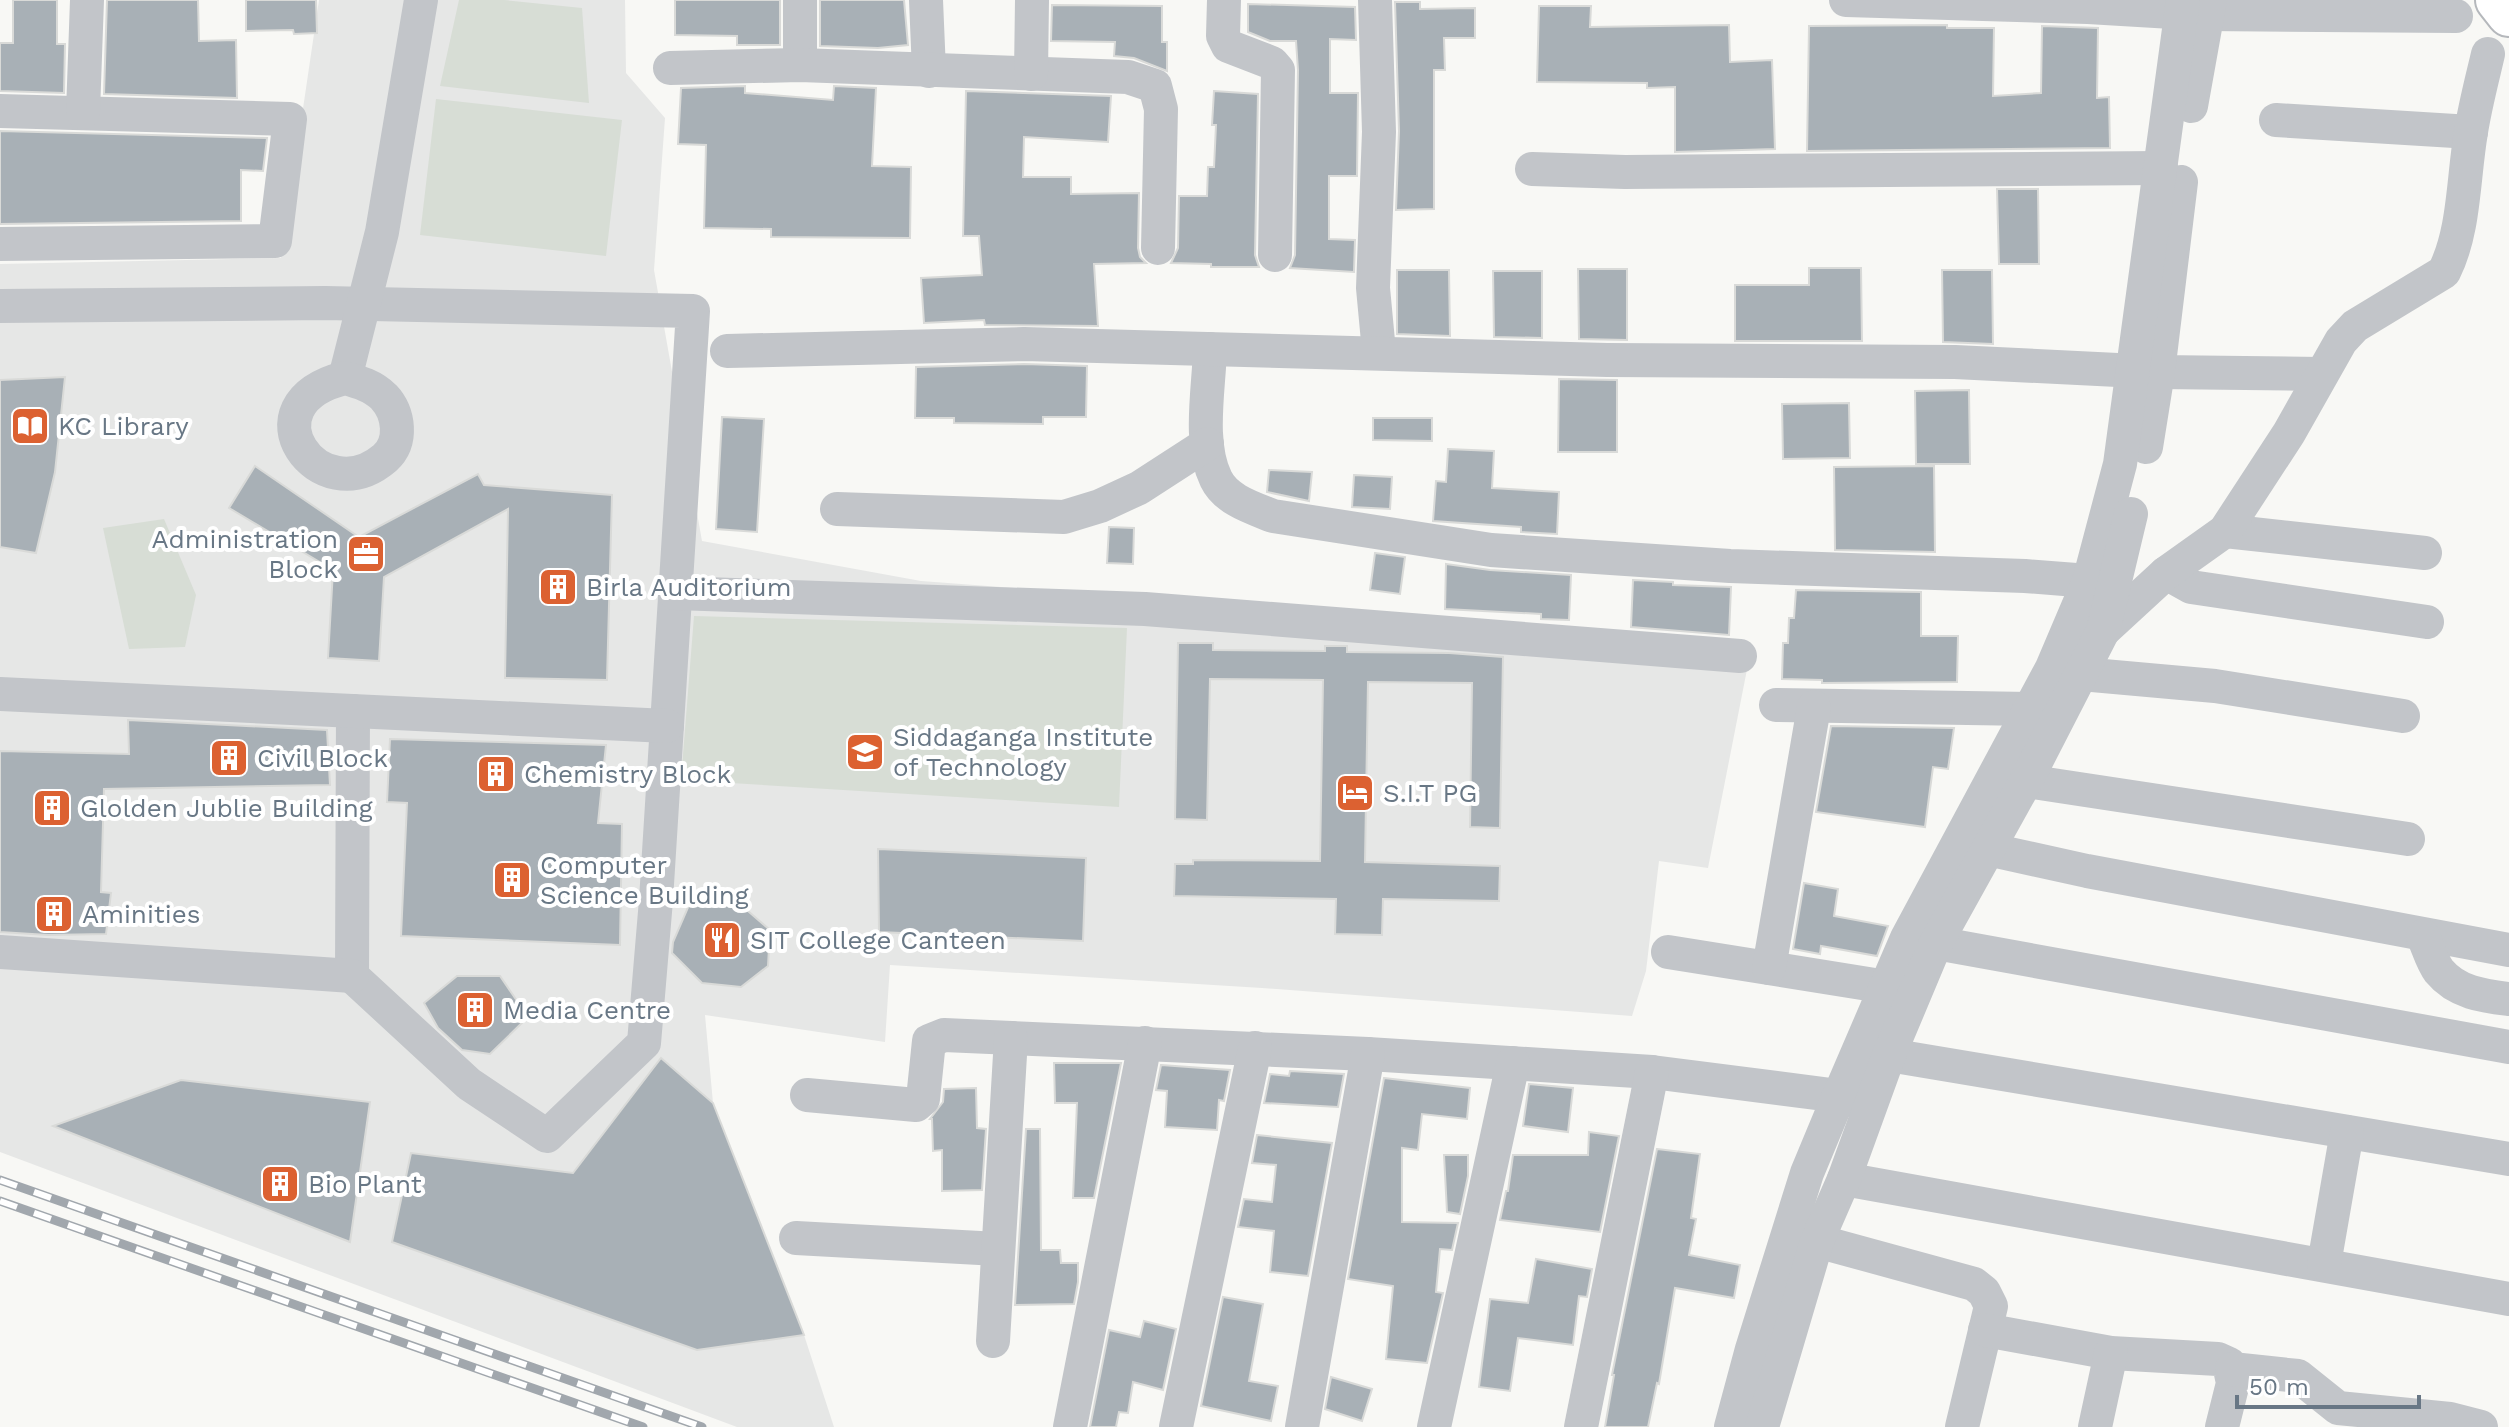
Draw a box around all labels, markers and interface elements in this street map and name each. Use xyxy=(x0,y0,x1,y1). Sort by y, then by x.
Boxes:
library icon: KC Library xyxy=(9,405,51,447)
place label: KC Library xyxy=(58,411,189,441)
place label: Administration Block xyxy=(152,524,338,584)
office icon: Administration Block xyxy=(345,533,387,575)
building icon: Birla Auditorium xyxy=(537,566,579,608)
place label: Birla Auditorium xyxy=(586,572,791,602)
place label: Siddaganga Institute of Technology xyxy=(893,722,1153,782)
school or university icon: Siddaganga Institute of Technology xyxy=(844,731,886,773)
building icon: Civil Block xyxy=(208,737,250,779)
place label: Civil Block xyxy=(257,743,388,773)
building icon: Chemistry Block xyxy=(475,753,517,795)
place label: Chemistry Block xyxy=(524,759,732,789)
hotel icon: S.I.T PG xyxy=(1334,772,1376,814)
place label: S.I.T PG xyxy=(1383,778,1477,808)
building icon: Glolden Jublie Building xyxy=(31,787,73,829)
place label: Glolden Jublie Building xyxy=(80,793,373,823)
place label: Computer Science Building xyxy=(540,850,749,910)
building icon: Computer Science Building xyxy=(491,859,533,901)
building icon: Aminities xyxy=(33,893,75,935)
place label: Aminities xyxy=(82,899,200,929)
restaurant icon: SIT College Canteen xyxy=(701,919,743,961)
place label: SIT College Canteen xyxy=(750,925,1006,955)
building icon: Media Centre xyxy=(454,989,496,1031)
place label: Media Centre xyxy=(503,995,671,1025)
building icon: Bio Plant xyxy=(259,1163,301,1205)
place label: Bio Plant xyxy=(308,1169,422,1199)
scale bar xyxy=(2237,1359,2419,1409)
text: 50 m xyxy=(2249,1373,2309,1401)

